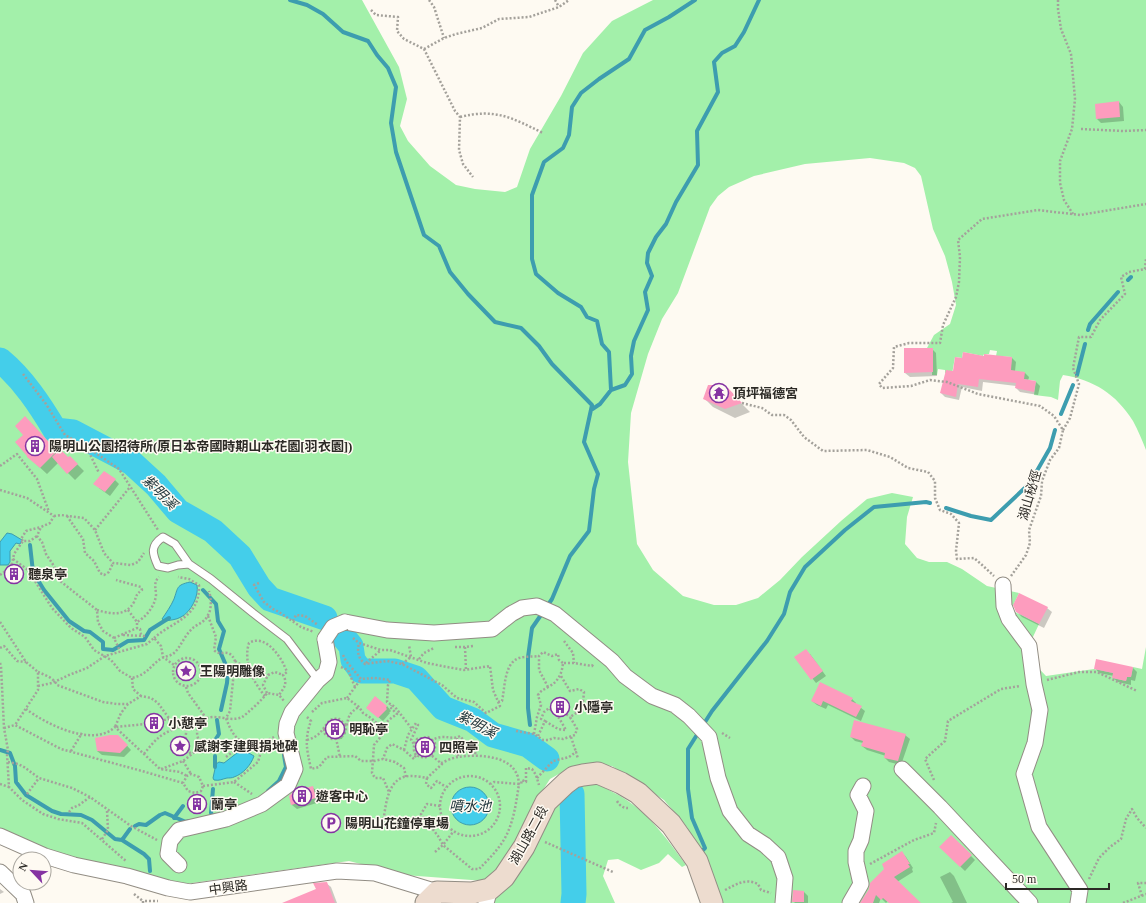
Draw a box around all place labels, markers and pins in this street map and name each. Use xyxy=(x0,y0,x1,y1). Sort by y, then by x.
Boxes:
temple icon: 頂坪福德宮 xyxy=(708,382,730,404)
place label: 頂坪福德宮 xyxy=(733,386,798,401)
building icon: 陽明山公園招待所(原日本帝國時期山本花園[羽衣園]) xyxy=(24,435,46,457)
place label: 陽明山公園招待所(原日本帝國時期山本花園[羽衣園]) xyxy=(49,439,352,454)
building icon: 聽泉亭 xyxy=(3,563,25,585)
place label: 聽泉亭 xyxy=(28,567,67,582)
place icon: 王陽明雕像 xyxy=(175,660,197,682)
place label: 王陽明雕像 xyxy=(200,664,265,679)
building icon: 小隱亭 xyxy=(549,696,571,718)
place label: 小隱亭 xyxy=(574,700,613,715)
building icon: 小憇亭 xyxy=(143,712,165,734)
place label: 小憇亭 xyxy=(168,716,207,731)
building icon: 明恥亭 xyxy=(324,718,346,740)
place label: 明恥亭 xyxy=(349,722,388,737)
place icon: 感謝李建興捐地碑 xyxy=(169,735,191,757)
building icon: 四照亭 xyxy=(414,736,436,758)
place label: 感謝李建興捐地碑 xyxy=(194,739,298,754)
place label: 四照亭 xyxy=(439,740,478,755)
building icon: 遊客中心 xyxy=(291,785,313,807)
place label: 遊客中心 xyxy=(316,789,368,804)
building icon: 蘭亭 xyxy=(186,793,208,815)
place label: 蘭亭 xyxy=(211,797,237,812)
parking icon: 陽明山花鐘停車場 xyxy=(320,812,342,834)
place label: 陽明山花鐘停車場 xyxy=(345,816,449,831)

